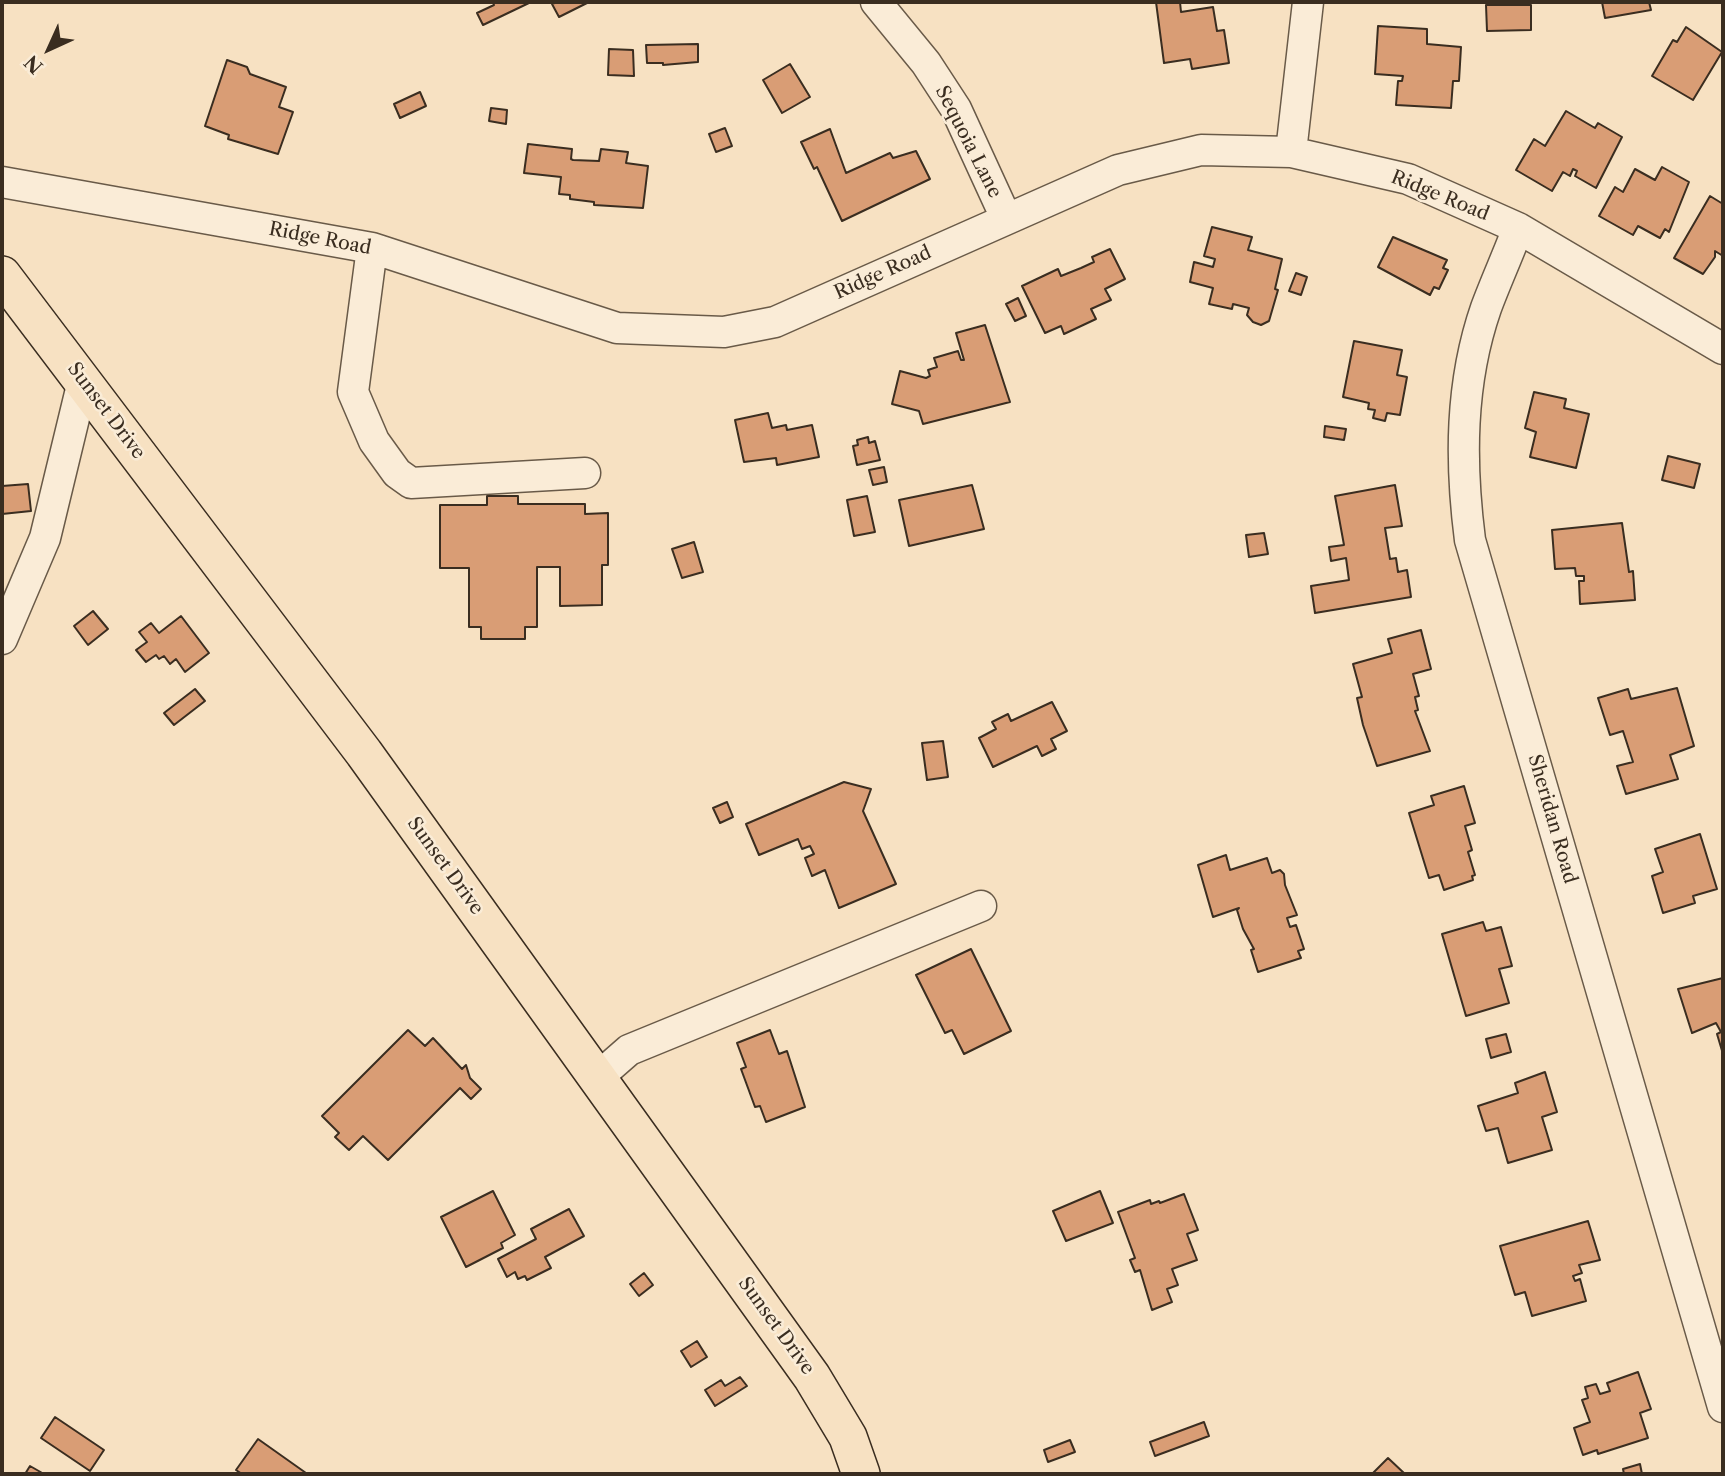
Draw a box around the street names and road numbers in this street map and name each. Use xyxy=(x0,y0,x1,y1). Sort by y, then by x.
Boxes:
street label: Sequoia Lane xyxy=(930,82,1006,202)
street label: Ridge Road xyxy=(1388,166,1492,226)
street label: Ridge Road xyxy=(267,218,373,260)
street label: Ridge Road xyxy=(831,241,935,305)
street label: Sunset Drive xyxy=(62,358,150,464)
street label: Sheridan Road xyxy=(1523,752,1581,886)
street label: Sunset Drive xyxy=(402,813,488,919)
street label: Sunset Drive xyxy=(733,1273,819,1379)

